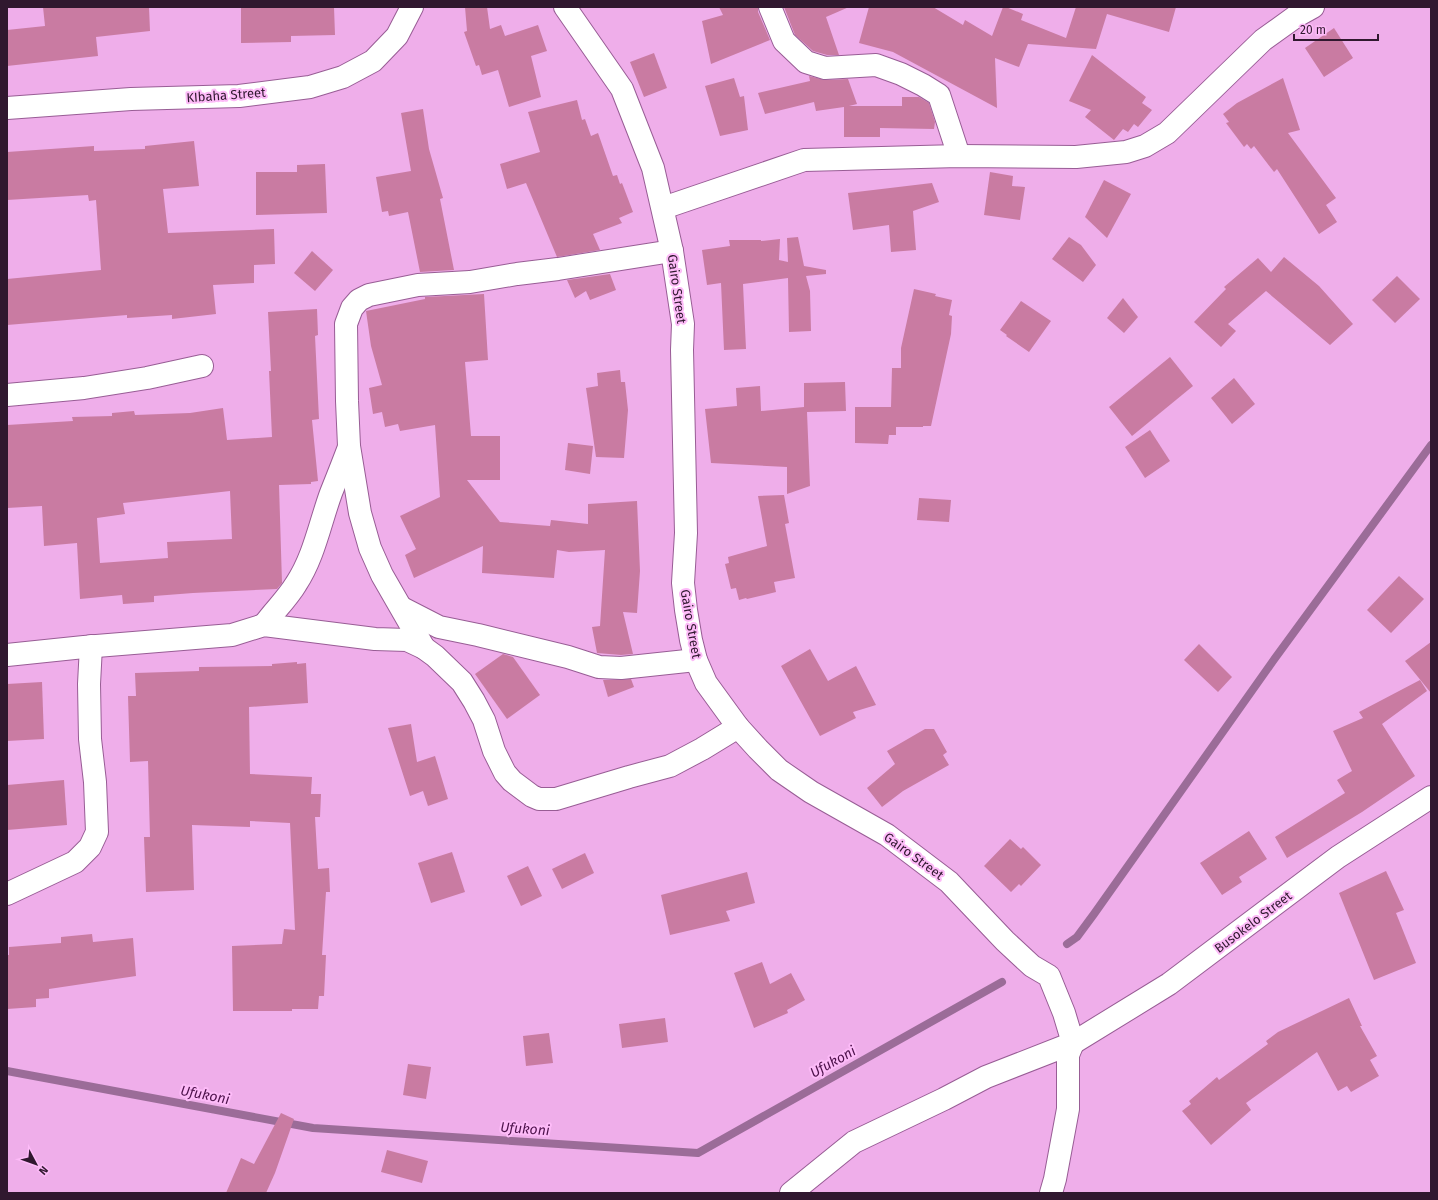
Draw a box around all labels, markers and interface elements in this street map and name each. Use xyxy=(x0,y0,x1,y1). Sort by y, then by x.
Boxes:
scale bar xyxy=(1294,16,1378,42)
text: 20 m xyxy=(1300,23,1326,37)
street label: KIbaha Street xyxy=(186,85,267,105)
street label: Gairo Street xyxy=(665,253,689,325)
street label: Gairo Street xyxy=(678,588,705,660)
street label: Gairo Street xyxy=(881,829,947,883)
street label: Busokelo Street xyxy=(1211,888,1295,956)
water label: Ufukoni xyxy=(807,1042,859,1081)
water label: Ufukoni xyxy=(179,1082,231,1108)
water label: Ufukoni xyxy=(500,1119,550,1139)
north arrow xyxy=(16,1144,56,1184)
text: N xyxy=(36,1163,50,1177)

